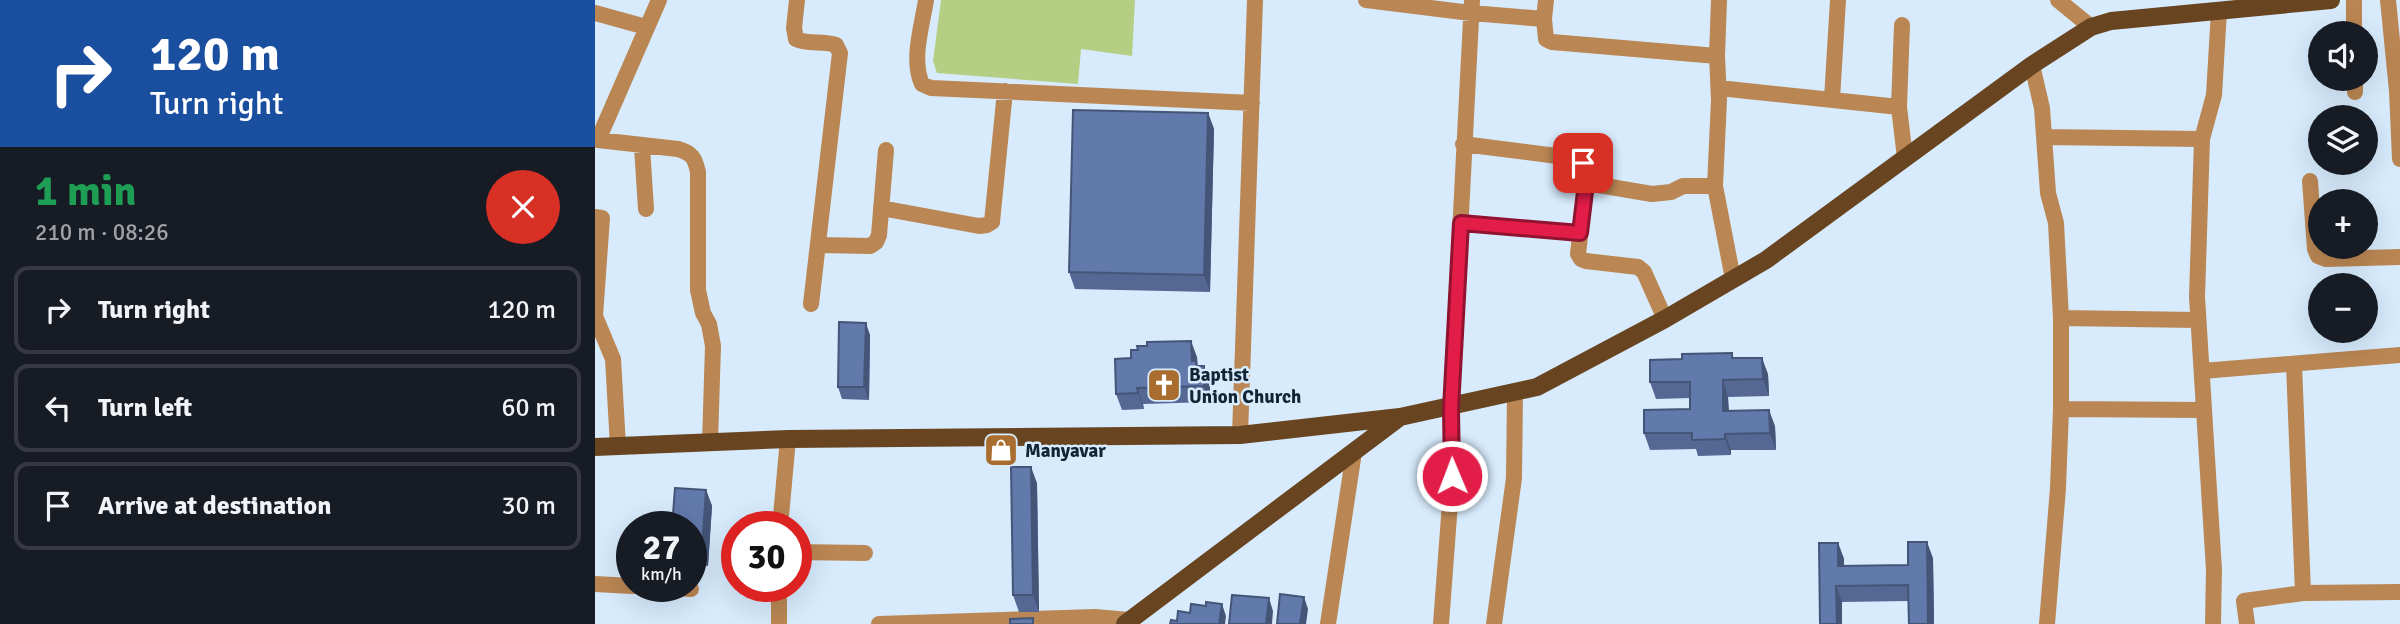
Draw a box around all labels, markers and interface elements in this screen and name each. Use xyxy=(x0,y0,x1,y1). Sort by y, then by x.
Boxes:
map controls xyxy=(2308,21,2378,343)
button: sound xyxy=(2308,21,2378,91)
text: 120 m xyxy=(150,24,280,84)
icon: right xyxy=(35,28,126,119)
text: Turn right xyxy=(150,84,283,123)
button: layers xyxy=(2308,105,2378,175)
pin xyxy=(1553,133,1613,193)
icon: arrive xyxy=(1564,144,1602,182)
text: 1 min xyxy=(35,166,136,217)
button: close xyxy=(486,170,560,244)
button: + xyxy=(2308,189,2378,259)
text: 210 m · 08:26 xyxy=(35,218,169,247)
button: − xyxy=(2308,273,2378,343)
icon: right xyxy=(39,291,77,329)
text: Turn right xyxy=(98,294,210,326)
text: 120 m xyxy=(487,294,556,326)
place label: Baptist Union Church xyxy=(1189,363,1301,409)
church icon: Baptist Union Church xyxy=(1145,366,1183,404)
icon: left xyxy=(39,389,77,427)
text: Turn left xyxy=(98,392,192,424)
text: 60 m xyxy=(501,392,556,424)
shop icon: Manyavar xyxy=(982,431,1020,469)
place label: Manyavar xyxy=(1025,439,1106,463)
position arrow xyxy=(1415,439,1489,513)
icon: arrive xyxy=(39,487,77,525)
text: Arrive at destination xyxy=(98,490,331,522)
text: 30 m xyxy=(501,490,556,522)
speed limit sign: 30 xyxy=(721,511,812,602)
text: 27 xyxy=(643,526,680,569)
text: km/h xyxy=(641,563,682,585)

